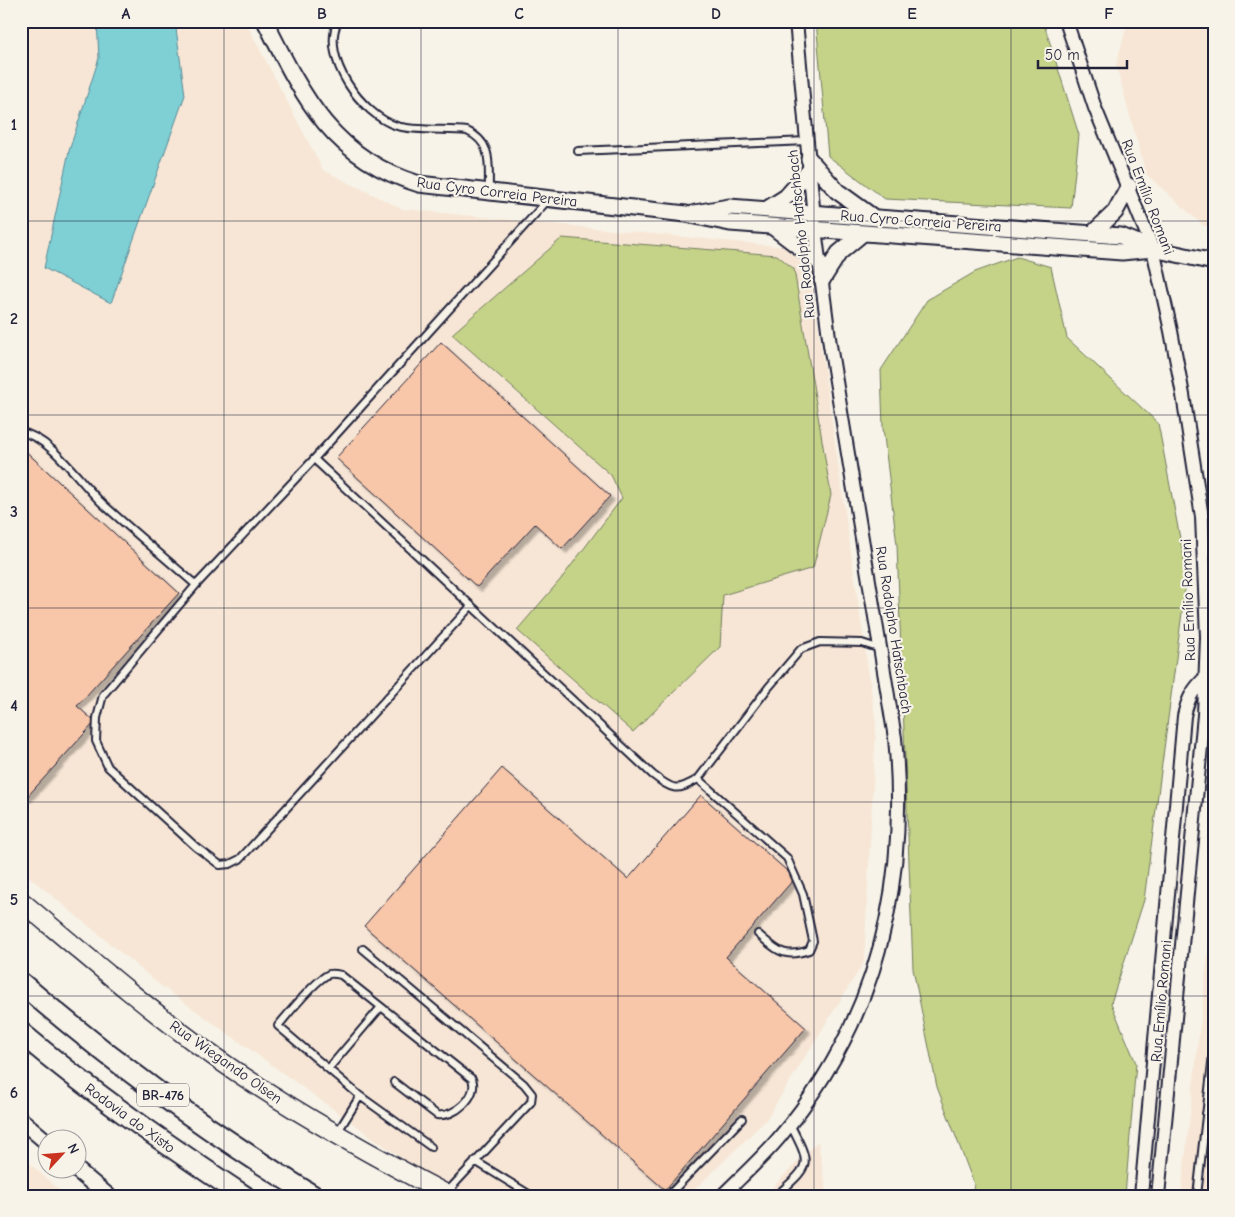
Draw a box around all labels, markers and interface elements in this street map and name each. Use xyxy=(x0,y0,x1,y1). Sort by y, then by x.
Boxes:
text: A xyxy=(122,5,131,23)
text: B xyxy=(317,5,327,23)
text: C xyxy=(514,5,524,23)
text: D xyxy=(711,5,721,23)
text: E xyxy=(907,5,917,23)
text: F xyxy=(1104,5,1114,23)
scale bar xyxy=(1038,38,1126,70)
text: 50 m xyxy=(1045,46,1080,64)
text: 1 xyxy=(11,116,17,134)
street label: Rua Emílio Romani xyxy=(1118,137,1178,257)
street label: Rua Rodolpho Hatschbach xyxy=(783,149,819,319)
street label: Rua Cyro Correia Pereira xyxy=(416,173,578,211)
street label: Rua Cyro Correia Pereira xyxy=(840,206,1002,236)
text: 2 xyxy=(10,310,18,328)
text: 3 xyxy=(10,503,18,521)
street label: Rua Emílio Romani xyxy=(1177,539,1199,661)
street label: Rua Rodolpho Hatschbach xyxy=(872,545,916,715)
text: 4 xyxy=(10,697,18,715)
text: 5 xyxy=(10,891,18,909)
street label: Rua Emílio Romani xyxy=(1147,939,1175,1063)
street label: Rua Wiegando Olsen xyxy=(166,1016,286,1108)
street label: Rodovia do Xisto xyxy=(81,1079,179,1157)
text: 6 xyxy=(10,1084,18,1102)
road number: BR-476 xyxy=(137,1084,189,1106)
north arrow xyxy=(38,1130,88,1180)
text: N xyxy=(64,1141,83,1156)

